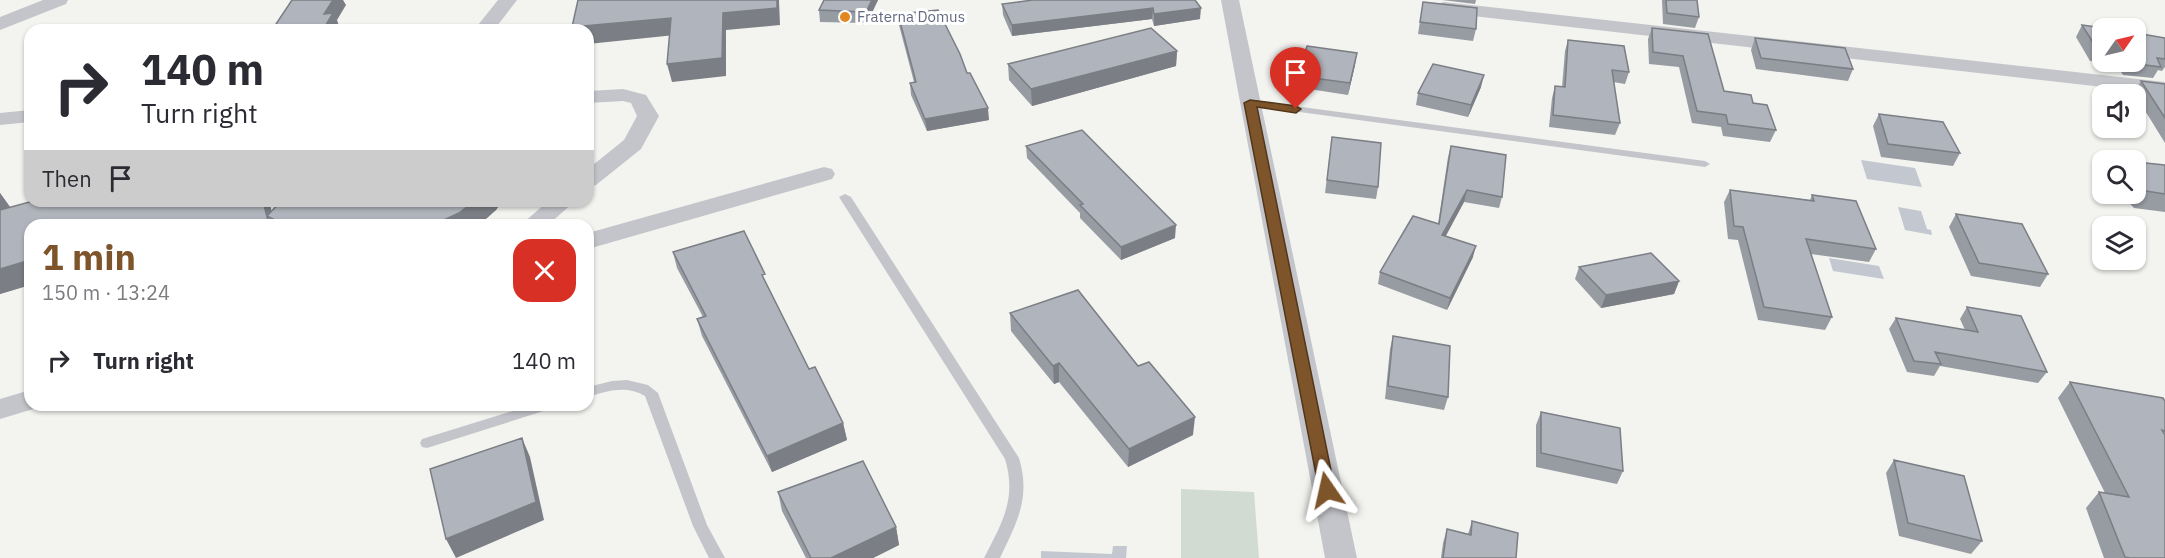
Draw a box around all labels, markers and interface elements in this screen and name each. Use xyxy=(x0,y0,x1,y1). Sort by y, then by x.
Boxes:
place label: Fraterna Domus xyxy=(857,7,965,26)
marker: Fraterna Domus xyxy=(838,10,852,24)
north arrow xyxy=(2092,18,2146,72)
map controls xyxy=(2092,18,2146,270)
text: 140 m xyxy=(141,42,264,97)
pin xyxy=(1270,47,1321,109)
icon: right xyxy=(42,48,120,126)
icon: arrive xyxy=(1279,56,1312,89)
button: sound xyxy=(2092,84,2146,138)
text: Turn right xyxy=(141,95,258,130)
button: search xyxy=(2092,150,2146,204)
icon: arrive xyxy=(104,162,137,195)
text: Then xyxy=(42,164,92,193)
button: layers xyxy=(2092,216,2146,270)
text: 1 min xyxy=(42,233,136,280)
button: close xyxy=(513,239,576,302)
text: 150 m · 13:24 xyxy=(42,279,170,306)
icon: right xyxy=(42,344,75,377)
text: Turn right xyxy=(93,346,194,375)
text: 140 m xyxy=(512,346,576,375)
position arrow xyxy=(1295,458,1359,522)

